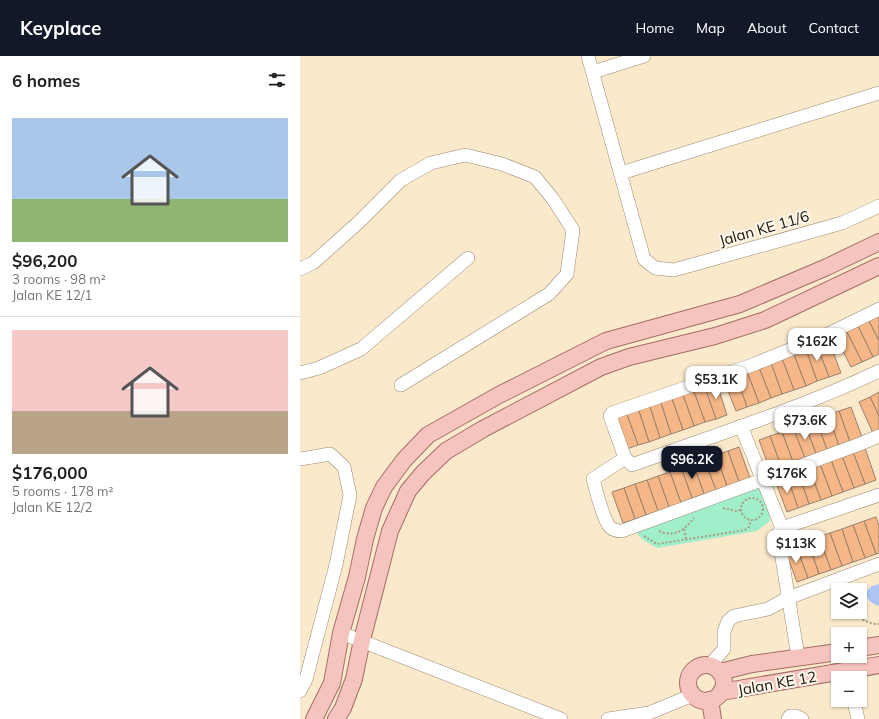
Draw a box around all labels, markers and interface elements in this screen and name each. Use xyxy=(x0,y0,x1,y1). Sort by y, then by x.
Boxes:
text: Keyplace xyxy=(20,16,101,40)
text: Home xyxy=(635,19,674,37)
text: Map xyxy=(696,19,725,37)
text: About xyxy=(747,19,787,37)
text: Contact xyxy=(809,19,859,37)
icon: filters xyxy=(266,69,288,91)
text: 6 homes xyxy=(12,70,80,91)
icon: home xyxy=(114,144,186,216)
street label: Jalan KE 11/6 xyxy=(717,206,811,250)
text: $96,200 xyxy=(12,250,77,271)
text: 3 rooms · 98 m² xyxy=(12,271,106,287)
text: Jalan KE 12/1 xyxy=(12,287,92,303)
pin: $162K xyxy=(789,328,845,362)
text: $162K xyxy=(797,333,837,349)
icon: home xyxy=(114,356,186,428)
pin: $53.1K xyxy=(683,366,749,400)
text: $53.1K xyxy=(694,371,738,387)
pin: $73.6K xyxy=(772,407,838,441)
text: $73.6K xyxy=(783,412,827,428)
pin: $96.2K xyxy=(659,446,725,480)
text: $96.2K xyxy=(670,451,714,467)
pin: $176K xyxy=(759,460,815,494)
text: $176,000 xyxy=(12,462,88,483)
text: $176K xyxy=(767,465,807,481)
text: 5 rooms · 178 m² xyxy=(12,483,113,499)
text: Jalan KE 12/2 xyxy=(12,499,92,515)
pin: $113K xyxy=(768,530,824,564)
text: $113K xyxy=(776,535,816,551)
map controls xyxy=(831,583,867,707)
button: layers xyxy=(831,583,867,619)
button: + xyxy=(831,627,867,663)
street label: Jalan KE 12 xyxy=(736,667,818,699)
button: − xyxy=(831,671,867,707)

